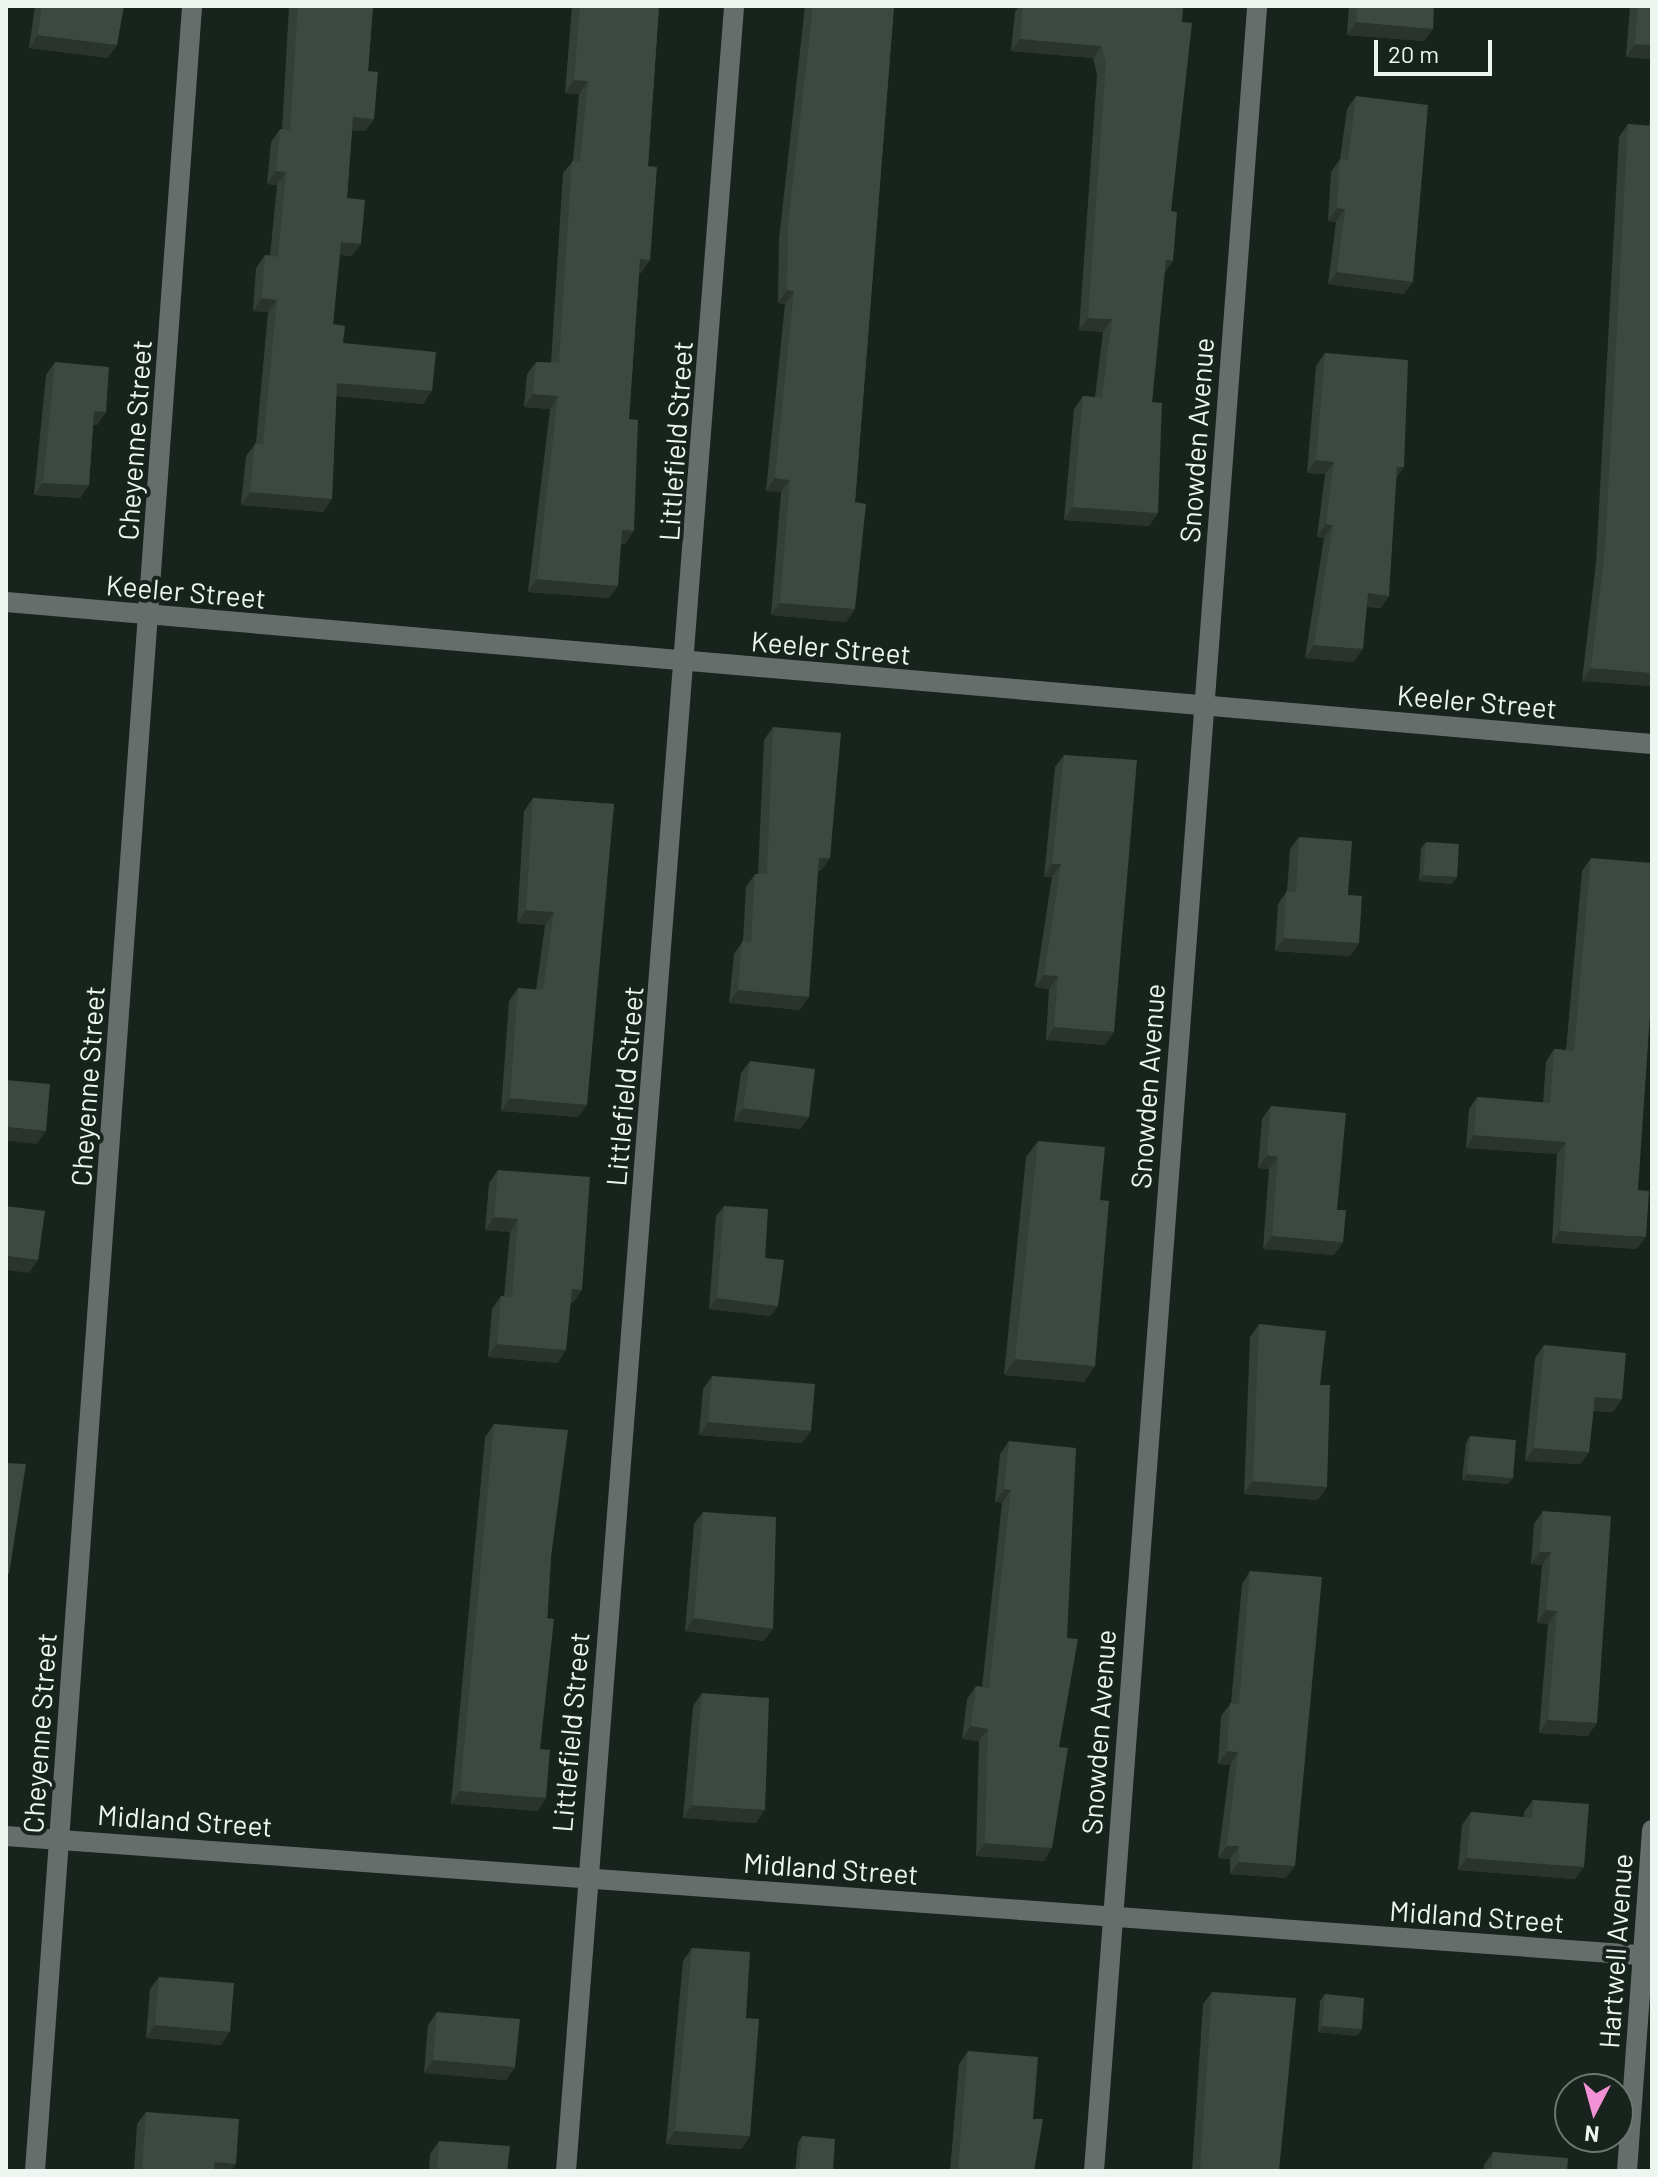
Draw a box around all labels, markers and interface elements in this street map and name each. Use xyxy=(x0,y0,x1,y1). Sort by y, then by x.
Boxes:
scale bar xyxy=(1378,24,1496,74)
text: 20 m xyxy=(1388,39,1439,68)
street label: Snowden Avenue xyxy=(1172,336,1220,544)
street label: Cheyenne Street xyxy=(110,339,158,541)
street label: Littlefield Street xyxy=(651,340,699,542)
street label: Keeler Street xyxy=(105,567,267,615)
street label: Keeler Street xyxy=(750,623,912,671)
street label: Keeler Street xyxy=(1396,677,1558,725)
street label: Snowden Avenue xyxy=(1123,982,1171,1190)
street label: Cheyenne Street xyxy=(63,985,111,1187)
street label: Littlefield Street xyxy=(599,985,649,1187)
street label: Snowden Avenue xyxy=(1074,1628,1122,1836)
street label: Littlefield Street xyxy=(545,1631,595,1833)
street label: Cheyenne Street xyxy=(15,1632,63,1834)
street label: Midland Street xyxy=(96,1797,274,1843)
street label: Midland Street xyxy=(742,1845,920,1891)
street label: Hartwell Avenue xyxy=(1591,1852,1639,2050)
street label: Midland Street xyxy=(1388,1893,1566,1939)
north arrow xyxy=(1554,2073,1634,2153)
text: N xyxy=(1583,2121,1600,2149)

